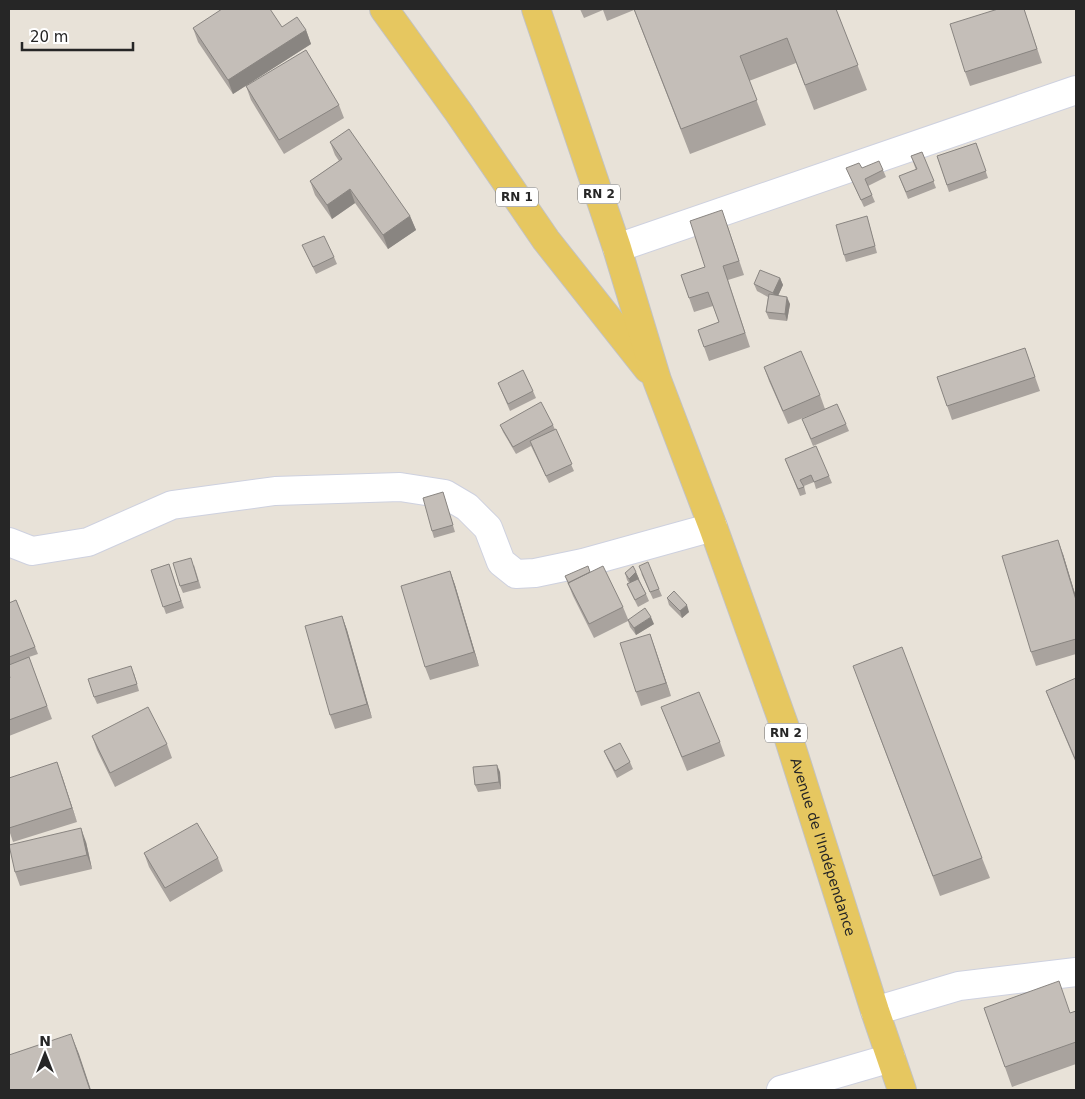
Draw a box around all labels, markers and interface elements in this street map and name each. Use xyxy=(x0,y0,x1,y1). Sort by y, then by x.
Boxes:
scale bar xyxy=(22,20,134,52)
text: 20 m xyxy=(30,28,68,46)
road number: RN 2 xyxy=(578,184,620,203)
road number: RN 1 xyxy=(496,188,538,206)
road number: RN 2 xyxy=(765,724,807,742)
street label: Avenue de l'Indépendance xyxy=(787,756,859,938)
north arrow xyxy=(20,1029,70,1079)
text: N xyxy=(39,1033,51,1049)

